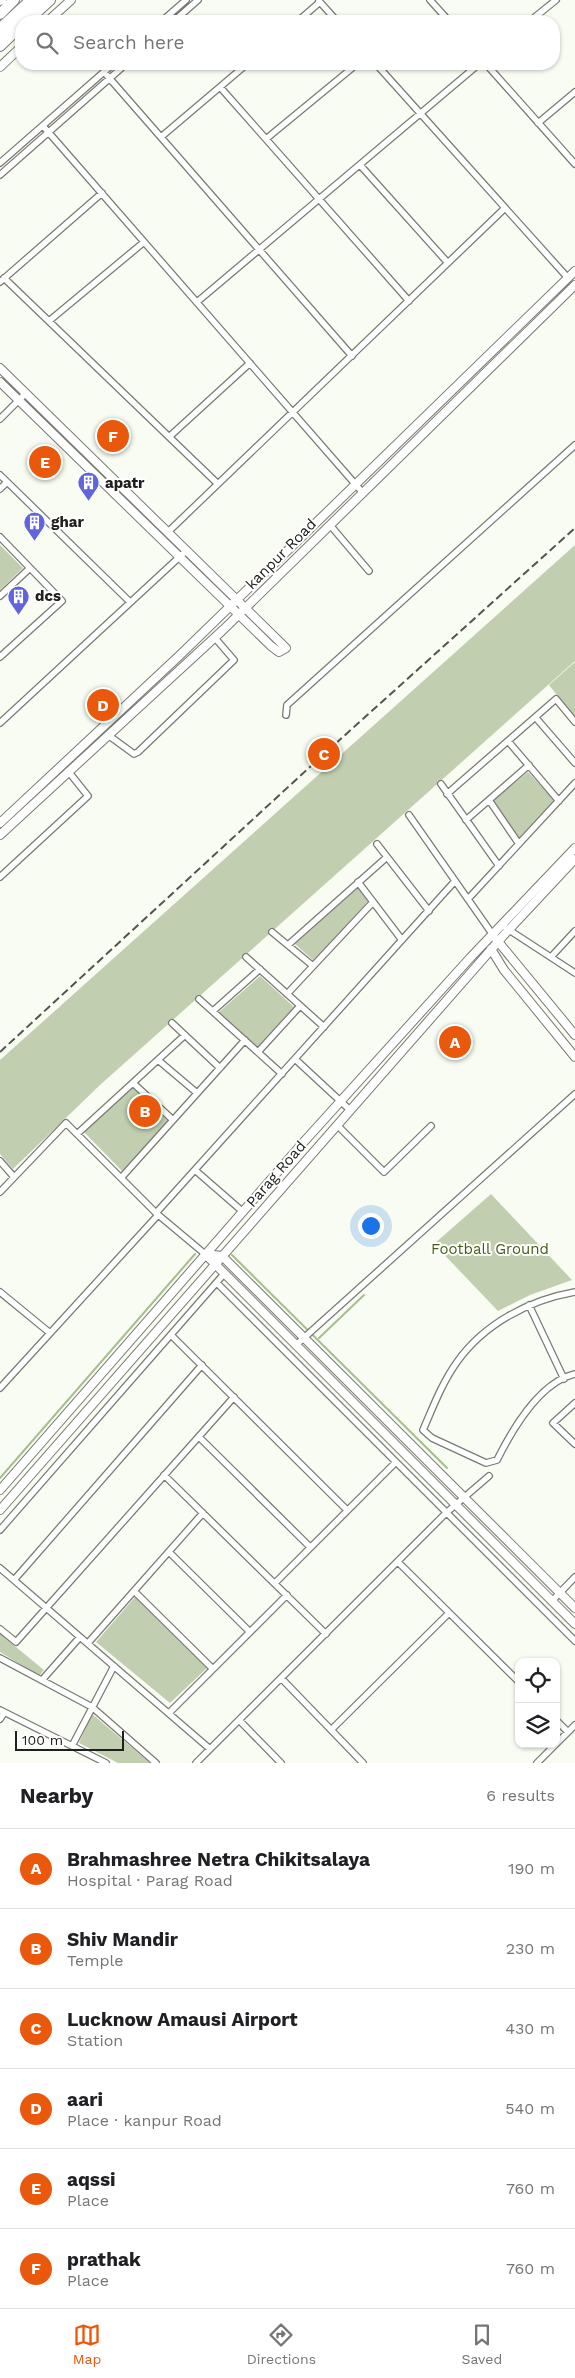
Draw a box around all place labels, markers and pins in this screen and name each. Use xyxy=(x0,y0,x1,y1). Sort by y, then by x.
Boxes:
pin: F xyxy=(97,417,129,455)
pin: E xyxy=(29,443,61,481)
building icon: apatr xyxy=(77,471,101,502)
place label: apatr xyxy=(105,474,145,492)
building icon: ghar xyxy=(23,510,47,541)
place label: ghar xyxy=(51,513,84,531)
building icon: dcs xyxy=(7,584,31,615)
place label: dcs xyxy=(35,587,61,605)
pin: D xyxy=(87,686,119,724)
pin: C xyxy=(308,735,340,773)
pin: A xyxy=(439,1023,471,1061)
pin: B xyxy=(129,1092,161,1130)

